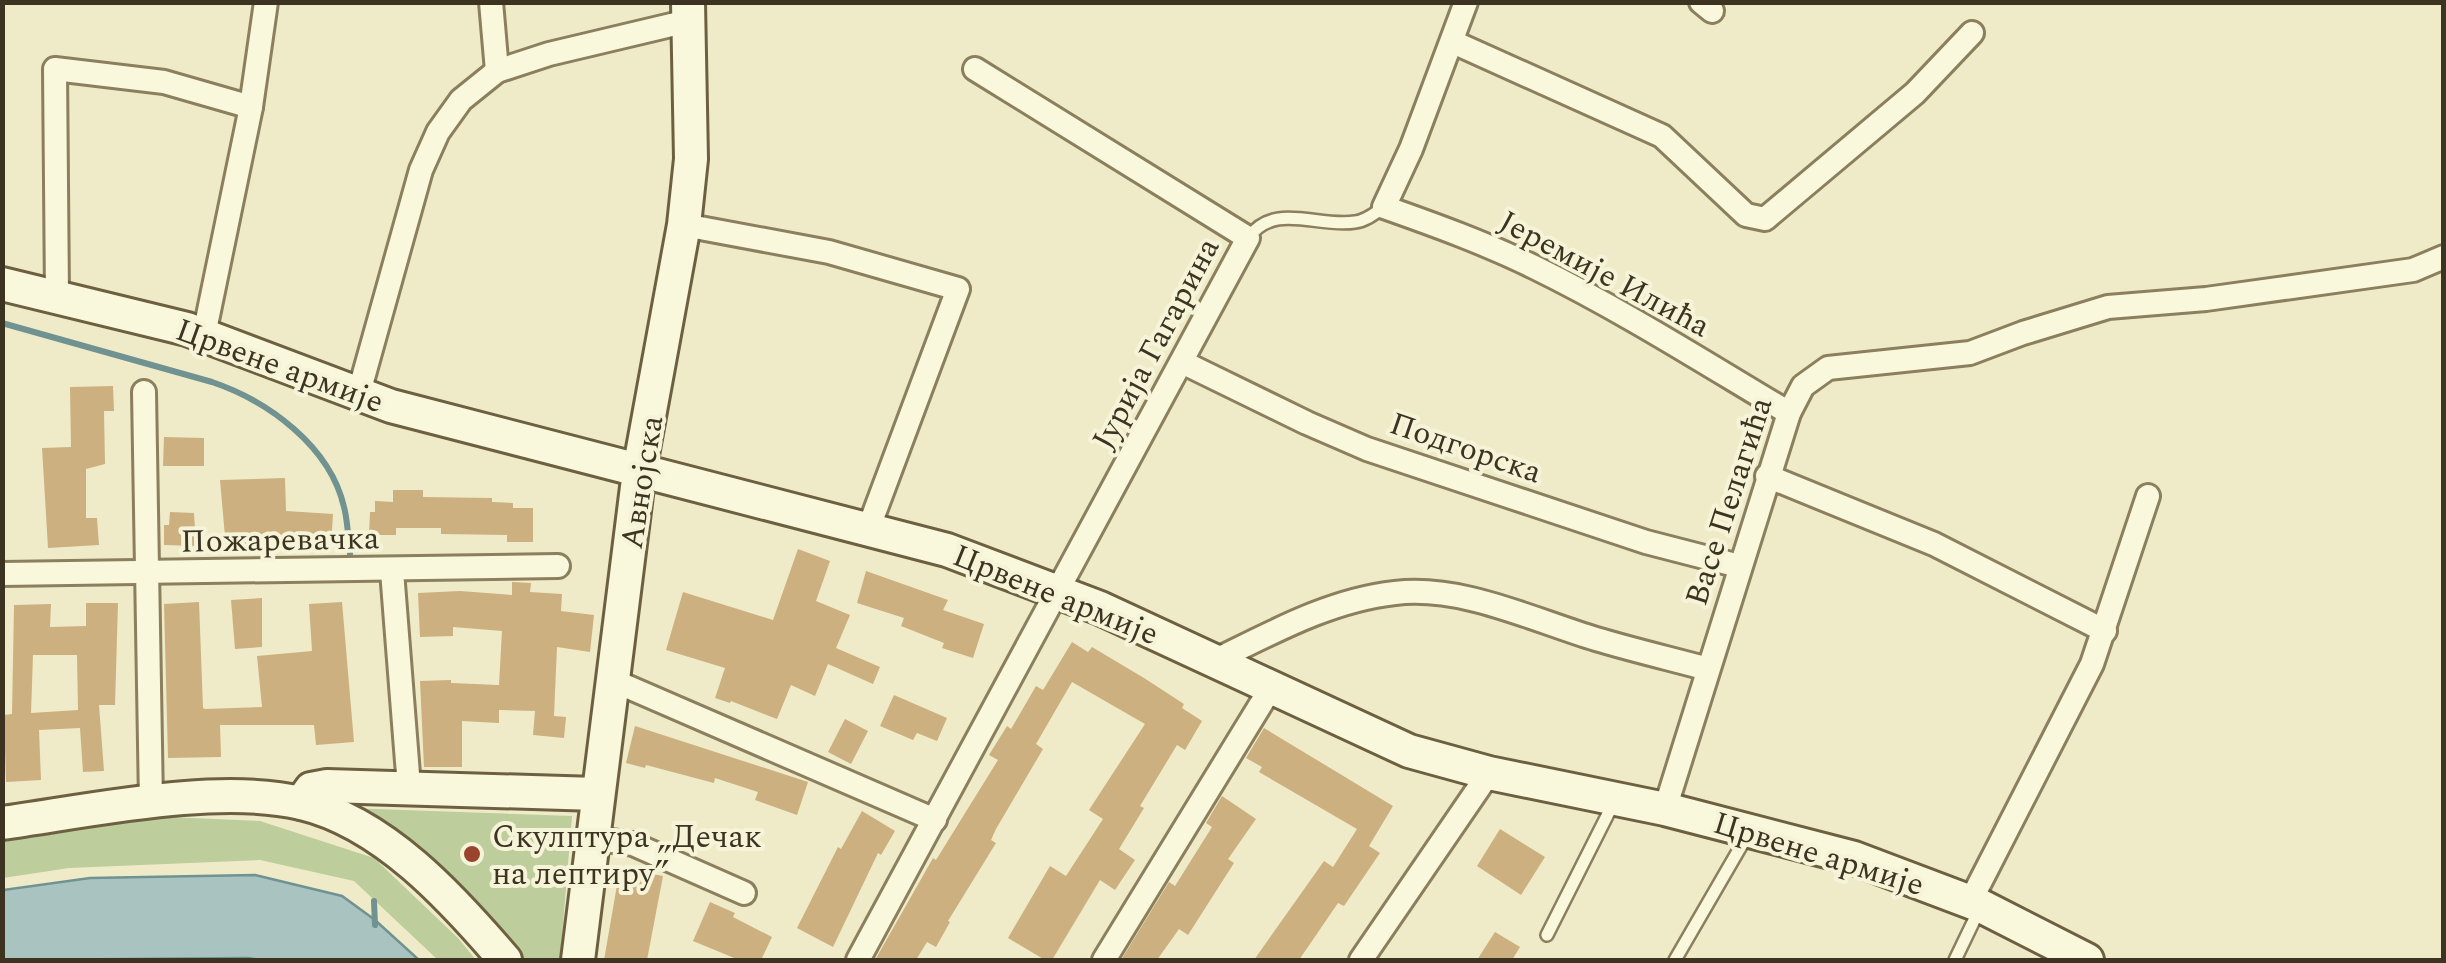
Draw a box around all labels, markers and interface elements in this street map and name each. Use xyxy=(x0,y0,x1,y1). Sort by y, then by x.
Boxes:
street label: Јеремије Илића xyxy=(1490,198,1719,351)
street label: Јурија Гагарина xyxy=(1080,229,1233,458)
street label: Црвене армије xyxy=(169,306,390,427)
street label: Васе Пелагића xyxy=(1673,391,1786,612)
street label: Подгорска xyxy=(1383,400,1548,497)
street label: Авнојска xyxy=(608,412,677,553)
street label: Пожаревачка xyxy=(180,514,380,567)
street label: Црвене армије xyxy=(945,532,1166,659)
street label: Црвене армије xyxy=(1707,799,1930,910)
place label: Скулптура „Дечак на лептиру” xyxy=(492,813,762,899)
marker: Скулптура „Дечак на лептиру” xyxy=(461,843,483,865)

